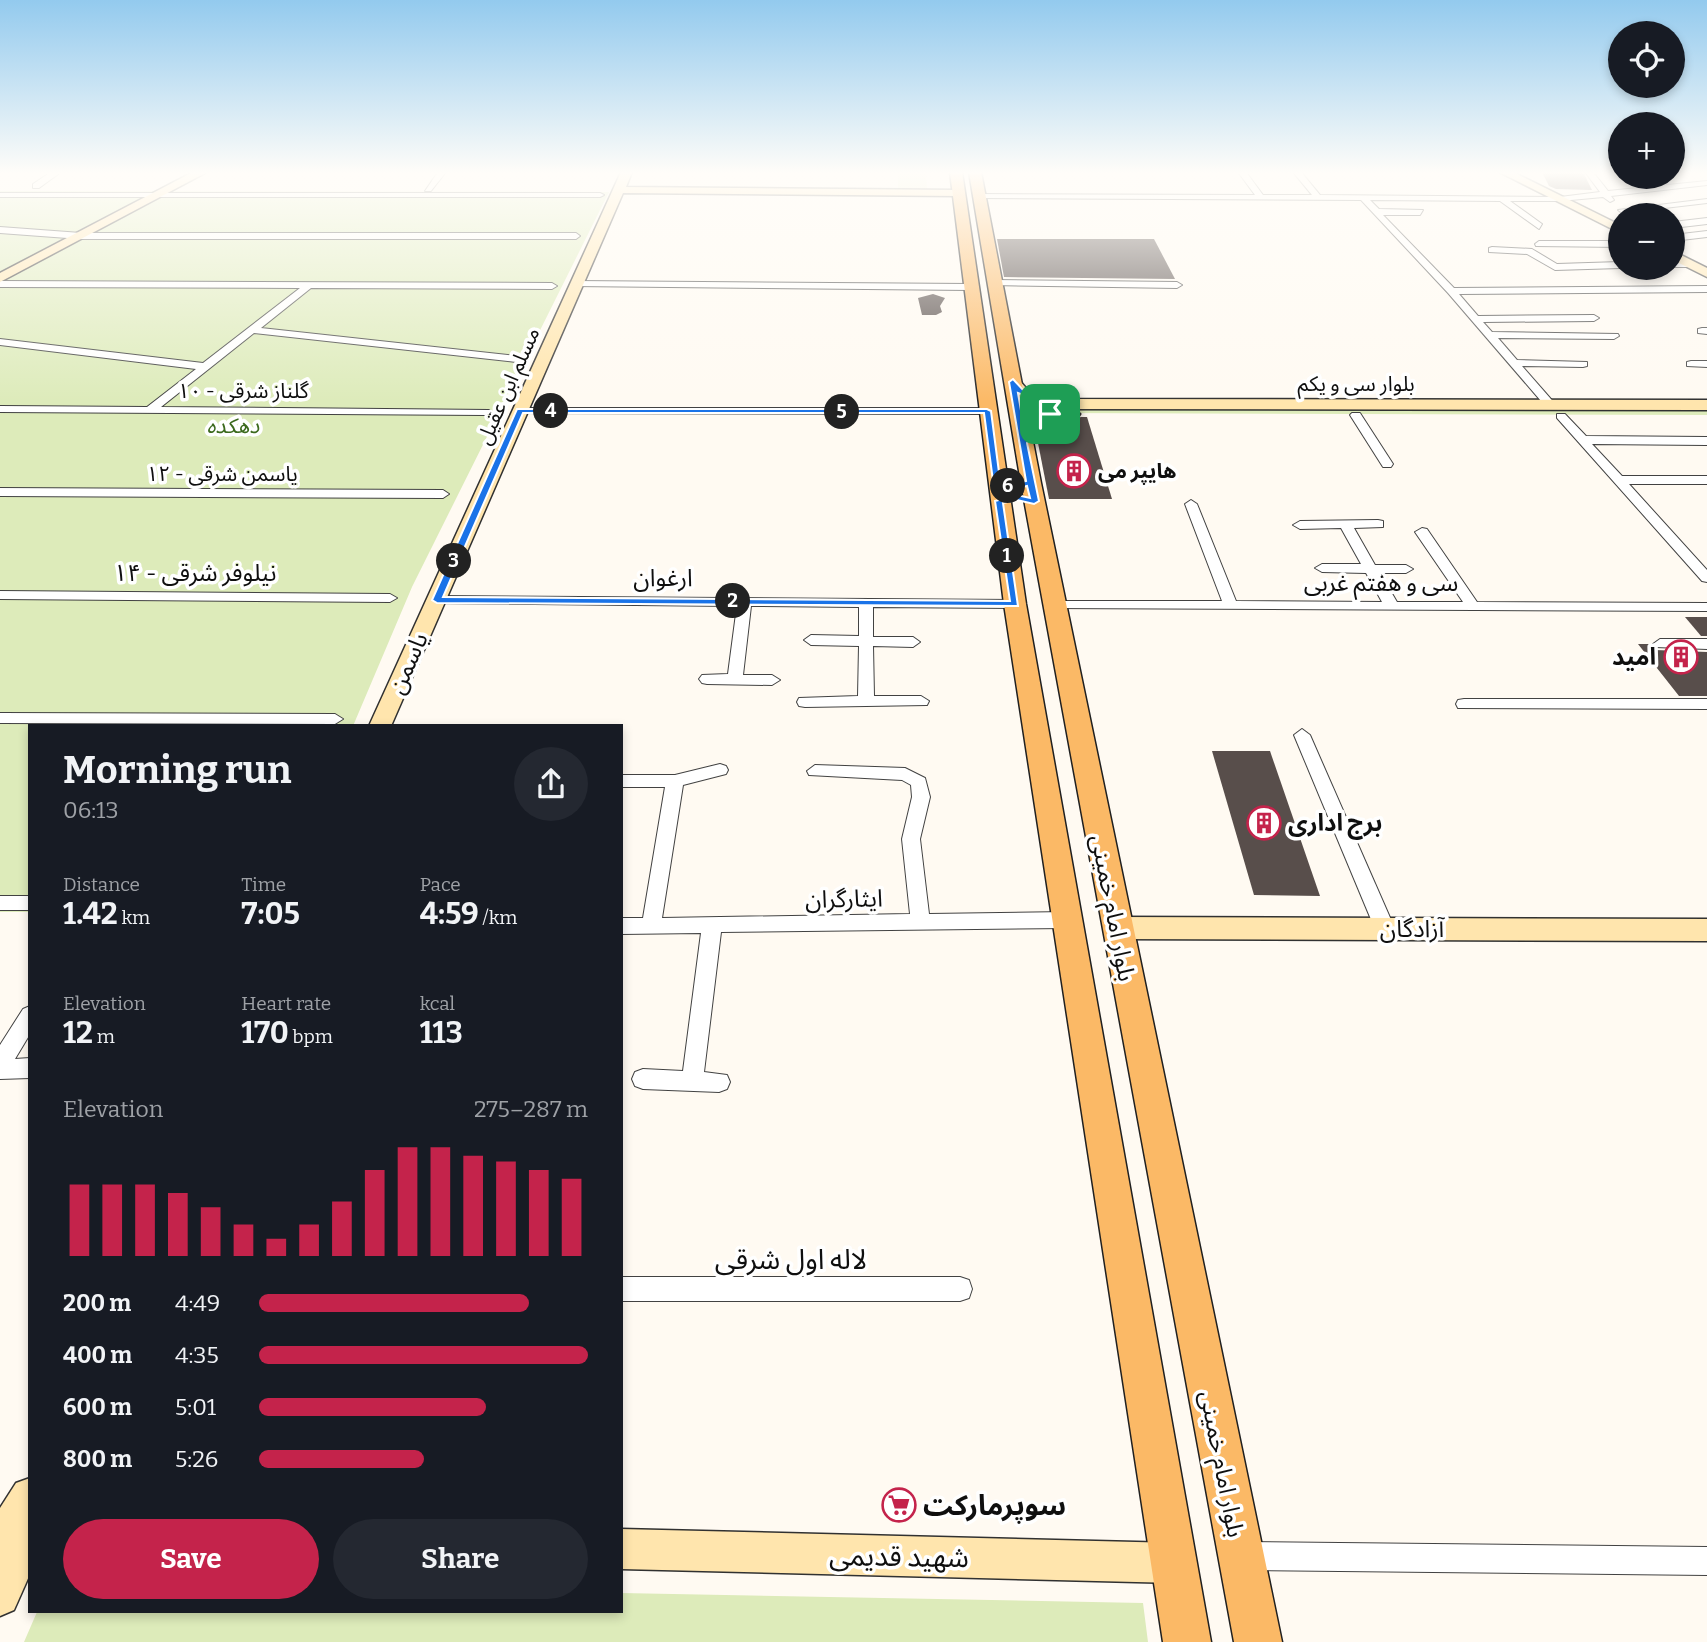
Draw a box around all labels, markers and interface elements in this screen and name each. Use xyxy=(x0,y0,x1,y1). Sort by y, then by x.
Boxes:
map controls xyxy=(1608,21,1685,280)
button: locate xyxy=(1608,21,1685,98)
button: + xyxy=(1608,112,1685,189)
button: − xyxy=(1608,203,1685,280)
street label: مسلم ابن عقیل xyxy=(471,323,547,449)
street label: بلوار سی و یکم xyxy=(1297,371,1415,399)
street label: گلناز شرقی - ۱۰ xyxy=(177,378,309,404)
pin xyxy=(1020,384,1080,444)
pin: 4 xyxy=(534,394,568,428)
pin: 5 xyxy=(824,394,860,430)
icon: arrive xyxy=(1031,395,1069,433)
text: 4 xyxy=(545,399,556,422)
text: 5 xyxy=(836,400,847,423)
park label: دهکده xyxy=(207,413,260,439)
building icon: هایپر می xyxy=(1055,452,1093,490)
place label: هایپر می xyxy=(1098,458,1177,485)
street label: یاسمن شرقی - ۱۲ xyxy=(146,461,298,487)
pin: 6 xyxy=(990,468,1026,504)
text: 6 xyxy=(1002,474,1013,497)
pin: 1 xyxy=(990,538,1024,574)
pin: 3 xyxy=(436,544,472,578)
text: 1 xyxy=(1002,544,1011,567)
text: 3 xyxy=(448,549,459,572)
street label: نیلوفر شرقی - ۱۴ xyxy=(113,559,277,587)
street label: ارغوان xyxy=(633,564,693,592)
street label: سی و هفتم غربی xyxy=(1304,569,1458,600)
pin: 2 xyxy=(716,584,750,618)
text: 2 xyxy=(727,589,738,612)
street label: یاسمن xyxy=(382,628,434,698)
building icon: امید xyxy=(1662,638,1700,676)
place label: امید xyxy=(1612,643,1656,671)
text: Morning run xyxy=(63,747,291,793)
button: share xyxy=(514,747,588,821)
text: 06:13 xyxy=(63,796,119,824)
building icon: برج اداری xyxy=(1245,804,1283,842)
place label: برج اداری xyxy=(1288,809,1382,840)
street label: بلوار امام خمینی xyxy=(1081,832,1141,985)
text: Distance xyxy=(63,873,140,896)
text: Time xyxy=(241,873,286,896)
text: Pace xyxy=(420,873,461,896)
street label: ایثارگران xyxy=(805,884,883,914)
text: 1.42 xyxy=(63,896,118,932)
text: 7:05 xyxy=(241,896,300,932)
text: 4:59 xyxy=(420,896,479,932)
text: km xyxy=(118,906,150,929)
text: /km xyxy=(479,906,517,929)
street label: آزادگان xyxy=(1380,915,1445,943)
text: Elevation xyxy=(63,992,146,1015)
text: Heart rate xyxy=(241,992,331,1015)
text: kcal xyxy=(420,992,455,1015)
text: 12 xyxy=(63,1015,93,1051)
text: 170 xyxy=(241,1015,289,1051)
text: 113 xyxy=(420,1015,463,1051)
text: m xyxy=(93,1025,115,1048)
text: bpm xyxy=(289,1025,333,1048)
text: Elevation xyxy=(63,1095,163,1123)
text: 275–287 m xyxy=(474,1095,588,1123)
street label: لاله اول شرقی xyxy=(715,1243,867,1276)
text: 200 m xyxy=(63,1289,131,1317)
text: 4:49 xyxy=(175,1289,220,1317)
text: 400 m xyxy=(63,1341,132,1369)
text: 4:35 xyxy=(175,1341,219,1369)
street label: بلوار امام خمینی xyxy=(1190,1388,1250,1541)
text: 600 m xyxy=(63,1393,132,1421)
text: 5:01 xyxy=(175,1393,216,1421)
text: 800 m xyxy=(63,1445,132,1473)
text: 5:26 xyxy=(175,1445,218,1473)
supermarket icon: سوپرمارکت xyxy=(880,1486,918,1524)
place label: سوپرمارکت xyxy=(923,1489,1066,1524)
button: Save xyxy=(63,1519,319,1599)
button: Share xyxy=(333,1519,588,1599)
street label: شهید قدیمی xyxy=(829,1539,969,1574)

